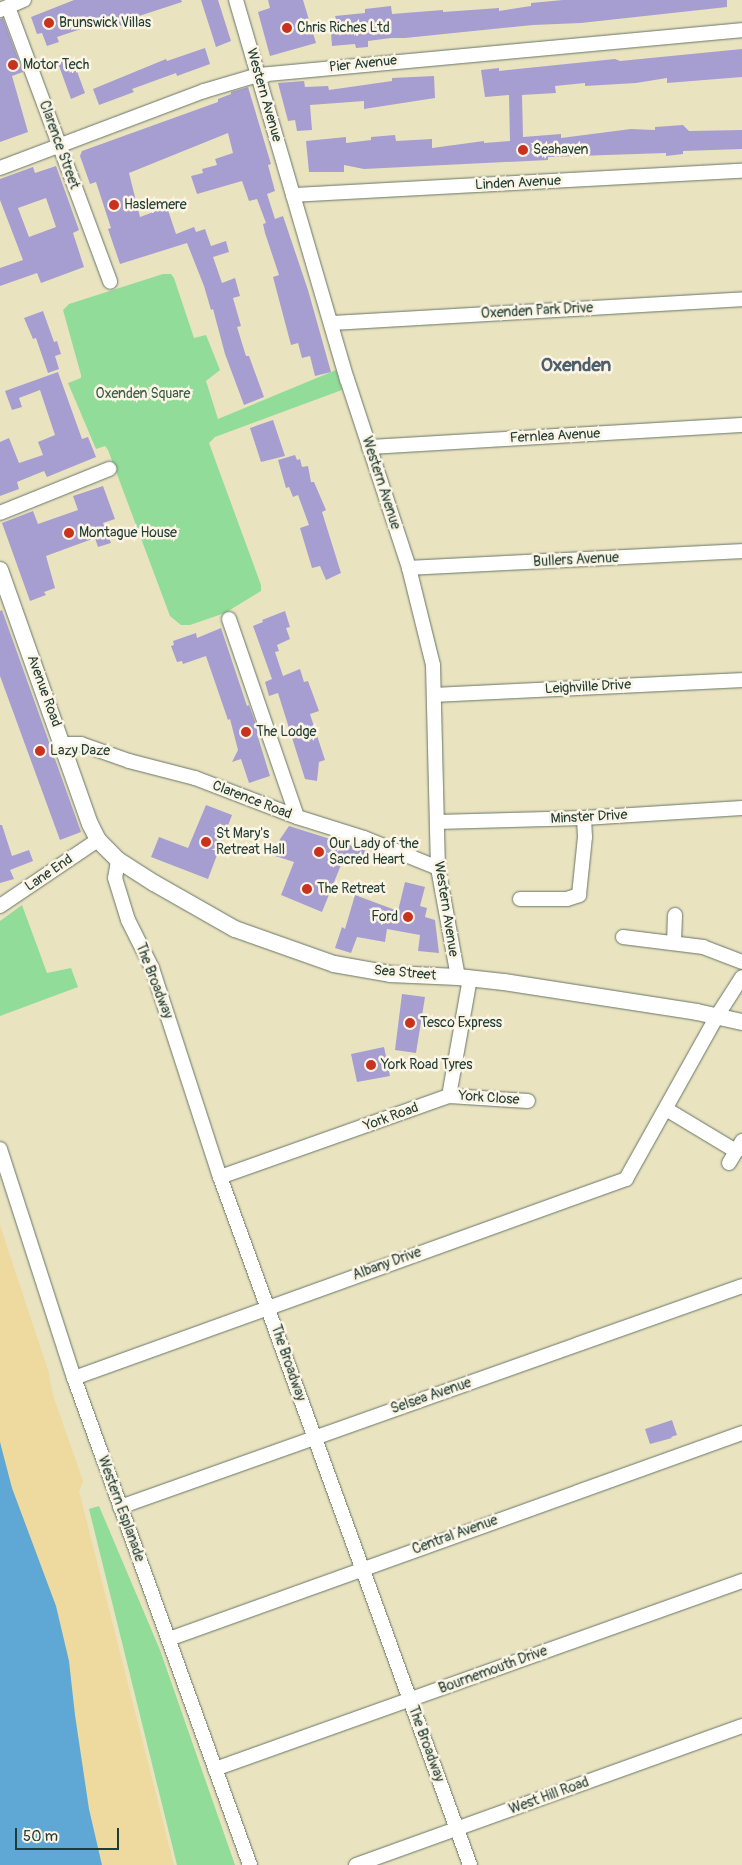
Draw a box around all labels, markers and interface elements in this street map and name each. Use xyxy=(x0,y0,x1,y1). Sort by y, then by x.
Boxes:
place label: Brunswick Villas xyxy=(59,15,151,31)
marker: Brunswick Villas xyxy=(43,17,55,29)
place label: Chris Riches Ltd xyxy=(297,20,390,36)
marker: Chris Riches Ltd xyxy=(281,22,293,34)
street label: Western Avenue xyxy=(243,46,285,144)
street label: Pier Avenue xyxy=(328,52,398,76)
place label: Motor Tech xyxy=(23,57,89,73)
marker: Motor Tech xyxy=(7,59,19,71)
street label: Clarence Street xyxy=(35,99,83,191)
place label: Seahaven xyxy=(533,142,588,158)
marker: Seahaven xyxy=(517,144,529,156)
street label: Linden Avenue xyxy=(475,172,561,194)
place label: Haslemere xyxy=(124,197,187,213)
marker: Haslemere xyxy=(108,199,120,211)
street label: Oxenden Park Drive xyxy=(480,300,594,322)
district label: Oxenden xyxy=(541,355,611,377)
park label: Oxenden Square xyxy=(96,386,190,402)
street label: Fernlea Avenue xyxy=(509,425,601,447)
street label: Western Avenue xyxy=(358,434,404,532)
place label: Montague House xyxy=(79,525,177,541)
marker: Montague House xyxy=(63,527,75,539)
street label: Bullers Avenue xyxy=(533,549,619,571)
street label: Avenue Road xyxy=(23,653,65,729)
street label: Leighville Drive xyxy=(544,676,632,698)
place label: The Lodge xyxy=(256,724,316,740)
marker: The Lodge xyxy=(240,726,252,738)
place label: Lazy Daze xyxy=(50,743,110,759)
marker: Lazy Daze xyxy=(34,745,46,757)
street label: Clarence Road xyxy=(210,777,294,823)
street label: Minster Drive xyxy=(550,807,628,827)
place label: St Mary's Retreat Hall xyxy=(216,826,285,859)
marker: St Mary's Retreat Hall xyxy=(200,836,212,848)
place label: Our Lady of the Sacred Heart xyxy=(329,836,419,869)
marker: Our Lady of the Sacred Heart xyxy=(313,846,325,858)
street label: Lane End xyxy=(22,851,76,895)
street label: Western Avenue xyxy=(430,860,462,958)
place label: The Retreat xyxy=(317,881,385,897)
marker: The Retreat xyxy=(301,883,313,895)
place label: Ford xyxy=(371,909,398,925)
marker: Ford xyxy=(402,911,414,923)
street label: The Broadway xyxy=(132,941,176,1021)
street label: Sea Street xyxy=(373,962,437,984)
place label: Tesco Express xyxy=(420,1015,502,1031)
marker: Tesco Express xyxy=(404,1017,416,1029)
place label: York Road Tyres xyxy=(381,1057,473,1073)
marker: York Road Tyres xyxy=(365,1059,377,1071)
street label: York Close xyxy=(458,1087,520,1109)
street label: York Road xyxy=(361,1099,421,1135)
street label: Albany Drive xyxy=(350,1244,424,1284)
street label: The Broadway xyxy=(267,1323,309,1403)
street label: Selsea Avenue xyxy=(388,1374,474,1418)
street label: Western Esplanade xyxy=(94,1454,148,1564)
street label: Central Avenue xyxy=(410,1512,500,1558)
street label: Bournemouth Drive xyxy=(436,1643,550,1697)
street label: The Broadway xyxy=(404,1704,448,1784)
street label: West Hill Road xyxy=(507,1774,591,1818)
scale bar xyxy=(18,1818,121,1850)
text: 50 m xyxy=(23,1827,58,1846)

